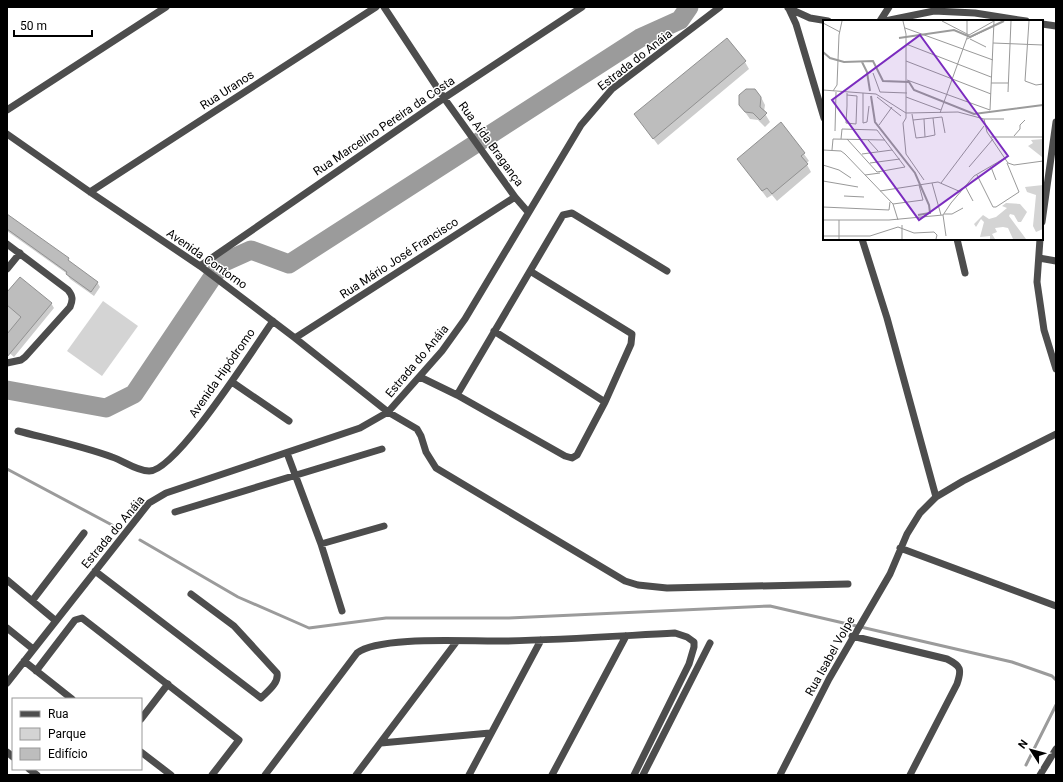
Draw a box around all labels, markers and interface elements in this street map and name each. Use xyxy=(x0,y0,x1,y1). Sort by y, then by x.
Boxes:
scale bar xyxy=(14,12,92,38)
text: 50 m xyxy=(20,19,47,33)
inset map xyxy=(823,20,1043,240)
street label: Estrada do Anáia xyxy=(595,27,675,93)
street label: Rua Uranos xyxy=(197,67,257,113)
street label: Rua Marcelino Pereira da Costa xyxy=(311,73,457,179)
street label: Rua Aída Bragança xyxy=(456,99,526,189)
street label: Rua Mário José Francisco xyxy=(337,214,461,302)
street label: Avenida Contorno xyxy=(164,226,250,292)
street label: Estrada do Anáia xyxy=(383,322,451,400)
street label: Avenida Hipódromo xyxy=(186,326,258,420)
street label: Estrada do Anáia xyxy=(79,493,147,571)
street label: Rua Isabel Volpe xyxy=(802,614,858,698)
legend xyxy=(12,698,142,770)
text: Rua xyxy=(48,707,69,721)
text: Parque xyxy=(48,727,86,741)
north arrow xyxy=(1011,730,1051,770)
text: N xyxy=(1016,737,1031,751)
text: Edifício xyxy=(48,747,88,761)

